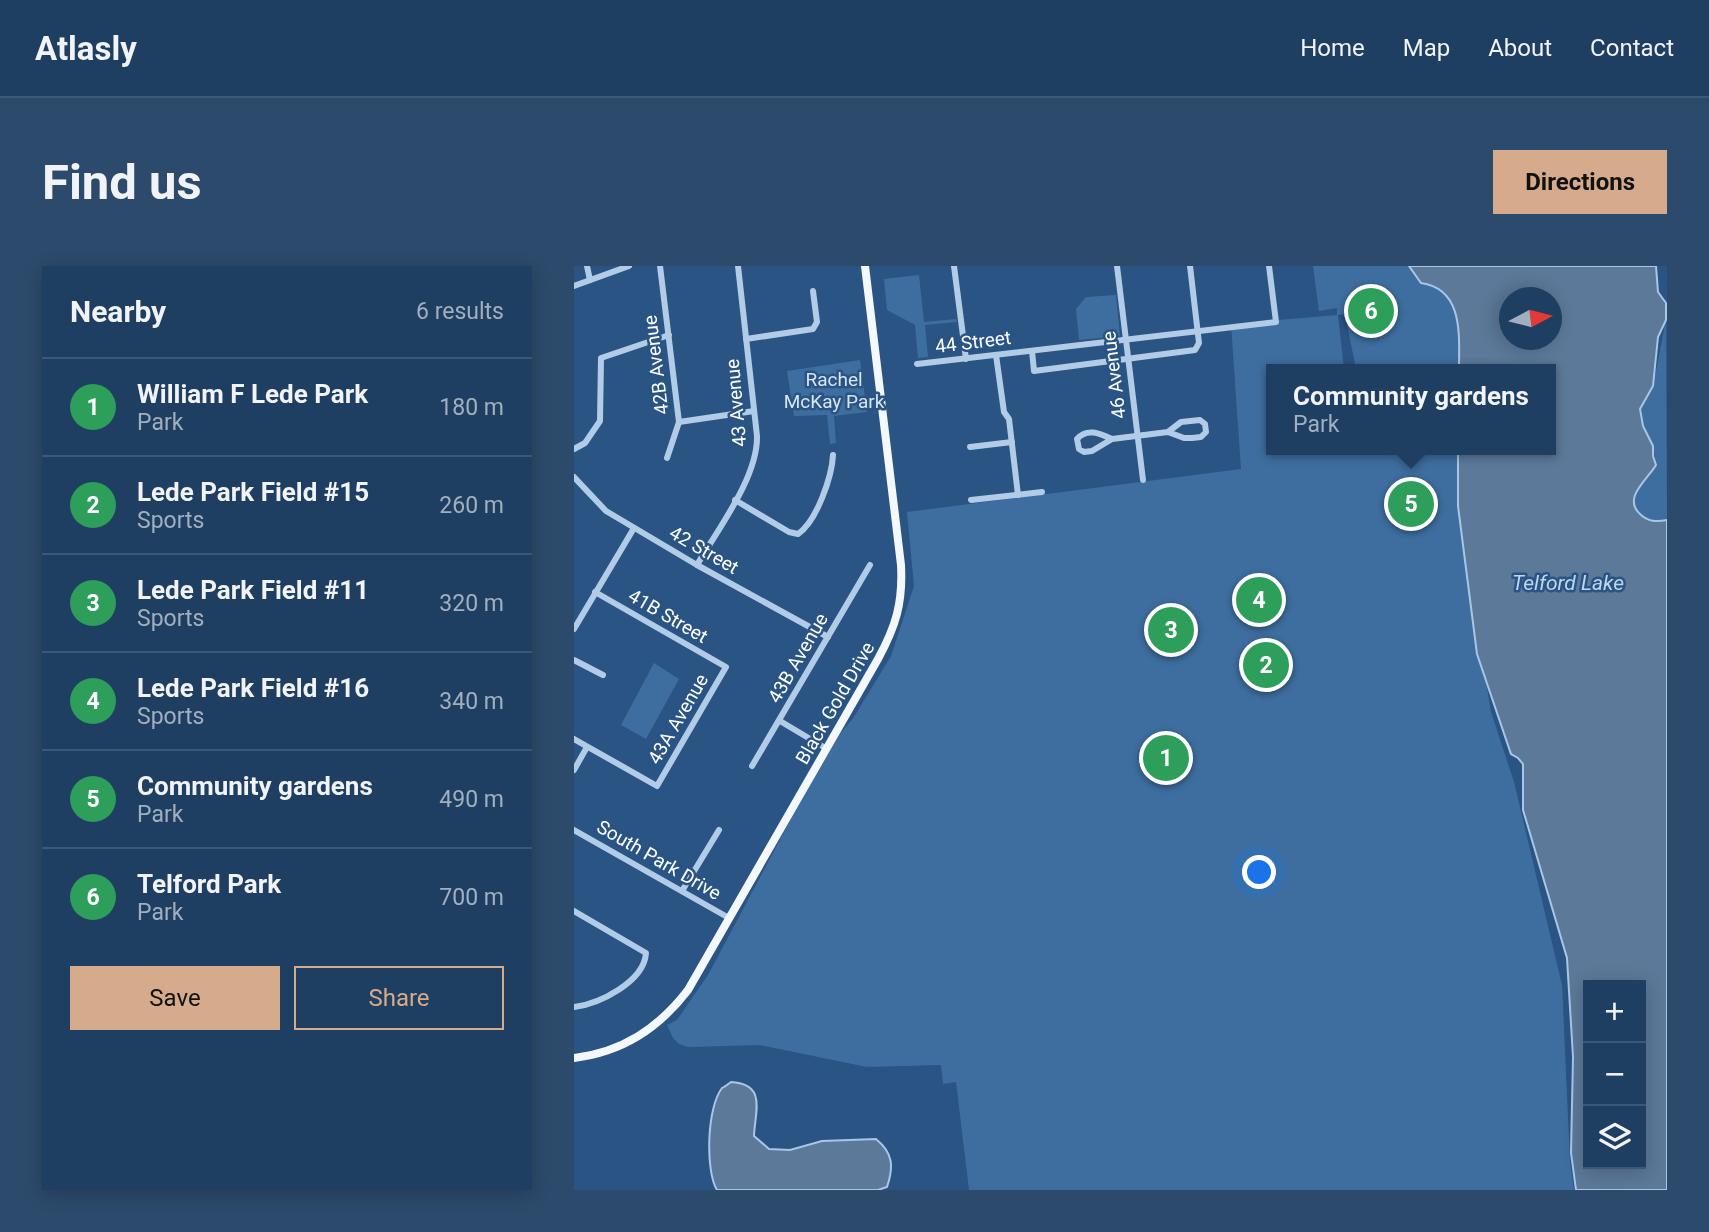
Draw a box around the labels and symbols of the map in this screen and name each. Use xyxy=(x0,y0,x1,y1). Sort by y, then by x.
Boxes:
pin: 6 xyxy=(1348,285,1394,337)
north arrow xyxy=(1499,287,1562,350)
street label: 42B Avenue xyxy=(638,314,674,416)
street label: 44 Street xyxy=(934,326,1012,358)
street label: 46 Avenue xyxy=(1097,330,1131,420)
street label: 43 Avenue xyxy=(721,358,751,448)
park label: Rachel McKay Park xyxy=(784,368,885,413)
pin: 5 xyxy=(1388,478,1434,530)
street label: 42 Street xyxy=(665,521,743,579)
water label: Telford Lake xyxy=(1512,571,1624,595)
pin: 4 xyxy=(1236,574,1282,626)
street label: 41B Street xyxy=(624,584,712,648)
pin: 3 xyxy=(1148,604,1194,656)
street label: 43B Avenue xyxy=(763,609,833,707)
street label: Black Gold Drive xyxy=(791,638,879,768)
pin: 2 xyxy=(1243,639,1289,691)
street label: 43A Avenue xyxy=(643,670,713,768)
pin: 1 xyxy=(1143,732,1189,784)
street label: South Park Drive xyxy=(593,815,725,905)
your location xyxy=(1242,855,1276,889)

